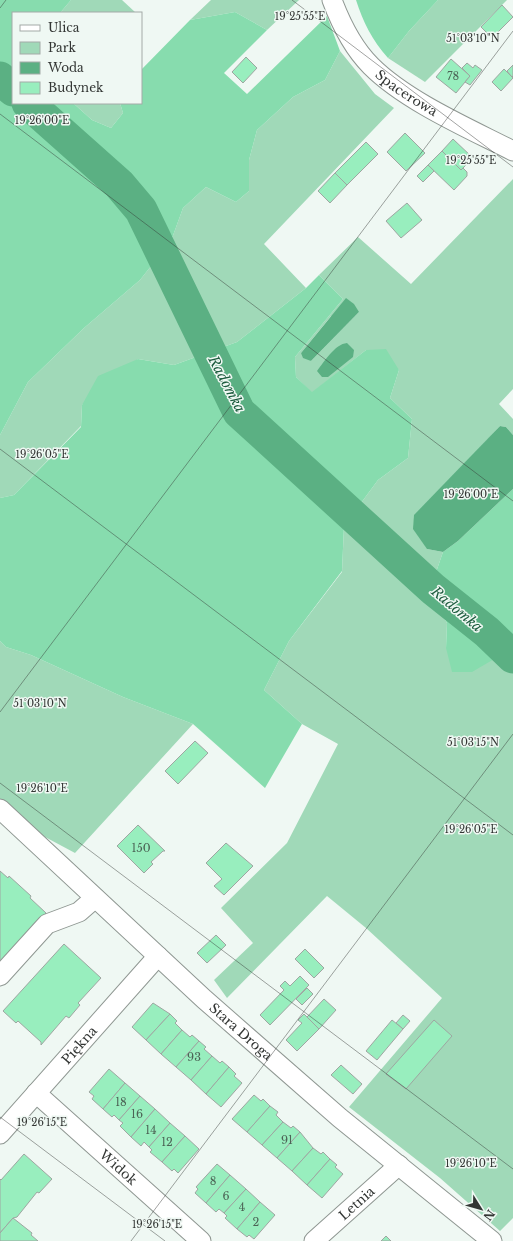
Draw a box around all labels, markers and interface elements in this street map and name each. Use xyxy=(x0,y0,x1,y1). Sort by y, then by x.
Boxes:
text: 19°25'55"E xyxy=(275,10,325,23)
legend xyxy=(12,12,142,104)
text: Ulica xyxy=(48,20,80,35)
text: 51°03'10"N xyxy=(446,32,500,45)
text: Park xyxy=(48,40,76,55)
text: Woda xyxy=(47,60,84,75)
street label: Spacerowa xyxy=(372,66,441,120)
house number: 78 xyxy=(447,69,459,83)
text: Budynek xyxy=(48,80,104,95)
text: 19°26'00"E xyxy=(15,114,69,127)
text: 19°25'55"E xyxy=(446,154,496,167)
water label: Radomka xyxy=(204,352,249,415)
text: 19°26'05"E xyxy=(16,448,68,461)
text: 19°26'00"E xyxy=(444,488,498,501)
water label: Radomka xyxy=(427,582,486,636)
text: 51°03'10"N xyxy=(13,697,67,710)
text: 51°03'15"N xyxy=(447,736,499,749)
text: 19°26'10"E xyxy=(16,782,68,795)
text: 19°26'05"E xyxy=(445,823,497,836)
house number: 150 xyxy=(131,841,151,855)
street label: Stara Droga xyxy=(206,999,277,1064)
street label: Piękna xyxy=(58,1022,101,1067)
house number: 93 xyxy=(187,1050,201,1064)
house number: 18 xyxy=(115,1095,127,1109)
house number: 16 xyxy=(131,1107,143,1121)
text: 19°26'15"E xyxy=(17,1116,67,1129)
house number: 14 xyxy=(145,1123,157,1137)
house number: 91 xyxy=(281,1133,293,1147)
house number: 12 xyxy=(161,1135,173,1149)
street label: Widok xyxy=(95,1145,141,1188)
text: 19°26'10"E xyxy=(445,1157,497,1170)
house number: 8 xyxy=(210,1174,216,1188)
street label: Letnia xyxy=(335,1182,379,1223)
house number: 6 xyxy=(222,1189,230,1203)
north arrow xyxy=(461,1189,501,1229)
house number: 4 xyxy=(239,1200,245,1214)
text: N xyxy=(480,1207,498,1224)
house number: 2 xyxy=(253,1215,260,1229)
text: 19°26'15"E xyxy=(132,1218,182,1231)

